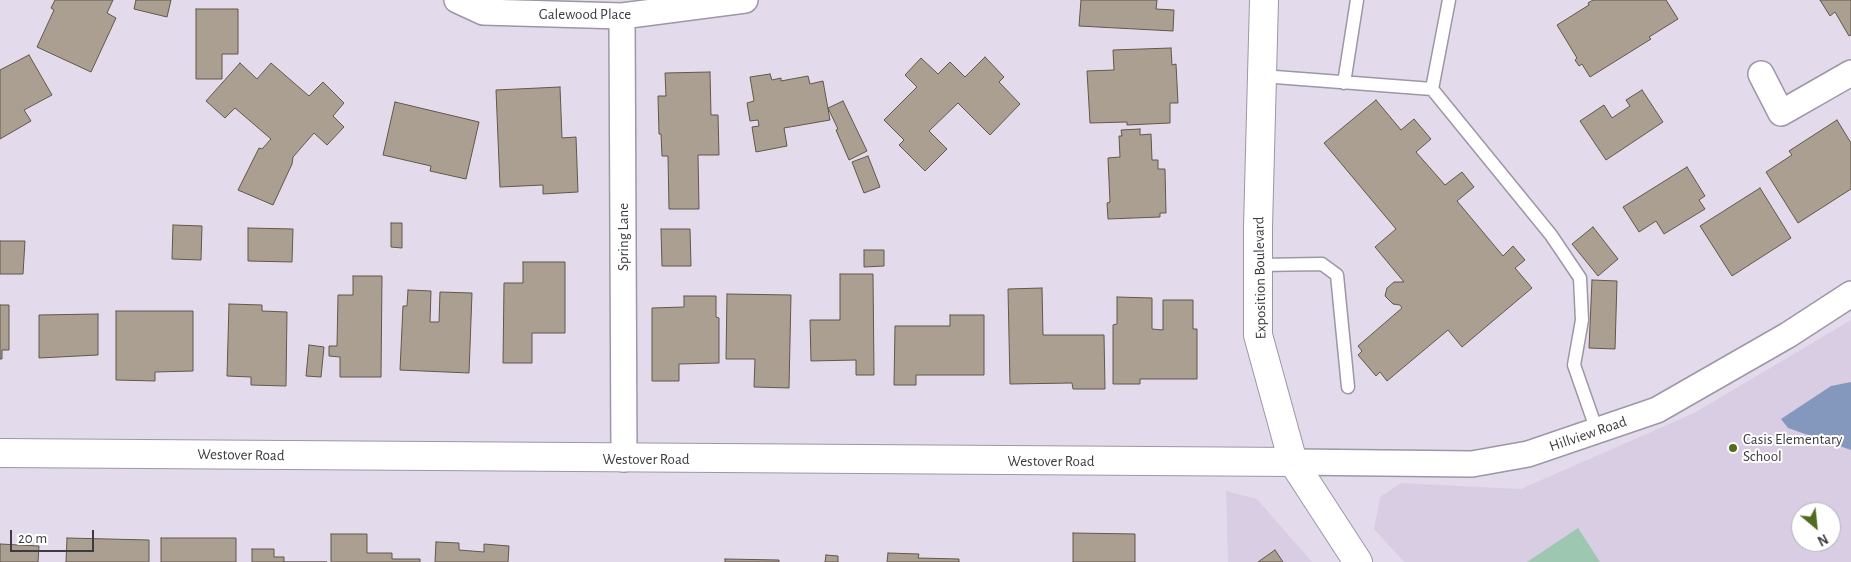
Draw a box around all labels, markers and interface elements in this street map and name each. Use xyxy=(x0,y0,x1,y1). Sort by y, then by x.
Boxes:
street label: Galewood Place xyxy=(539,5,631,23)
street label: Spring Lane xyxy=(614,203,632,271)
street label: Exposition Boulevard xyxy=(1250,216,1270,340)
street label: Hillview Road xyxy=(1547,412,1629,456)
place label: Casis Elementary School xyxy=(1743,430,1842,465)
marker: Casis Elementary School xyxy=(1727,442,1739,454)
street label: Westover Road xyxy=(197,445,285,465)
street label: Westover Road xyxy=(602,450,690,468)
street label: Westover Road xyxy=(1007,452,1095,470)
north arrow xyxy=(1791,502,1841,552)
scale bar xyxy=(12,520,96,552)
text: 20 m xyxy=(18,531,47,546)
text: N xyxy=(1815,531,1830,548)

